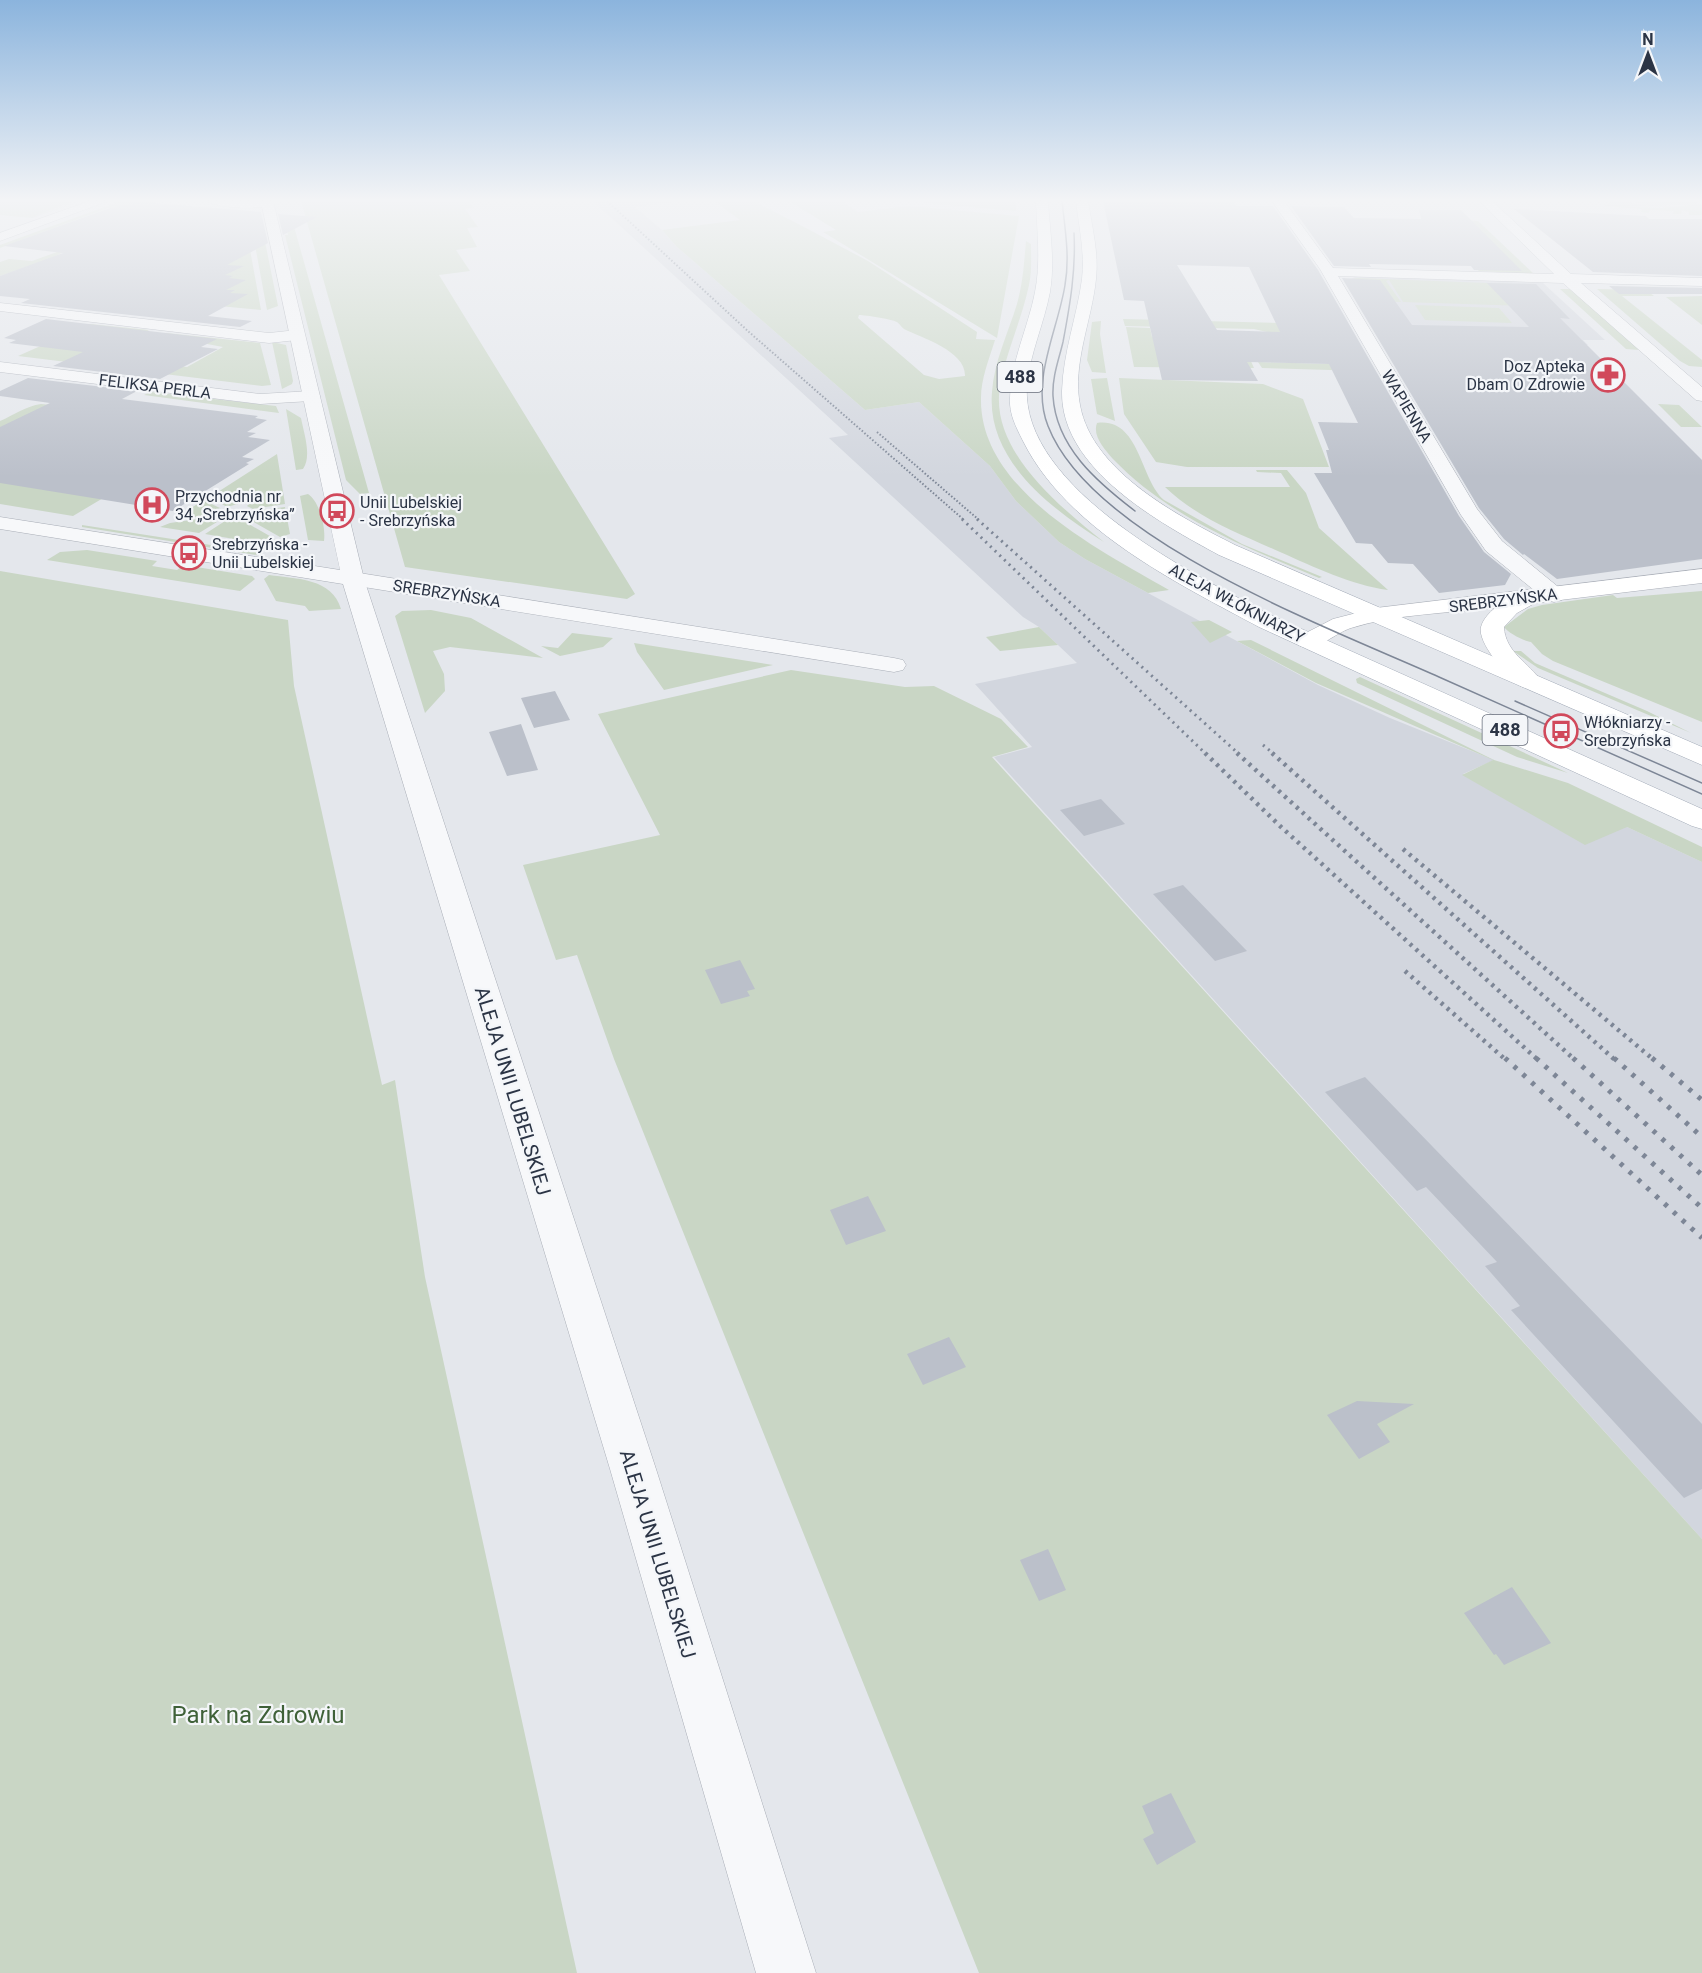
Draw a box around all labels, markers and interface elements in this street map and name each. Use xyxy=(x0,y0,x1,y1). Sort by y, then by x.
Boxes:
north arrow xyxy=(1618,24,1678,84)
text: N xyxy=(1642,30,1654,49)
place label: Doz Apteka Dbam O Zdrowie xyxy=(1467,357,1585,394)
pharmacy icon: Doz Apteka Dbam O Zdrowie xyxy=(1590,357,1626,393)
road number: 488 xyxy=(998,362,1042,392)
street label: WAPIENNA xyxy=(1378,367,1436,446)
street label: FELIKSA PERLA xyxy=(98,370,213,403)
hospital icon: Przychodnia nr 34 „Srebrzyńska” xyxy=(134,487,170,523)
place label: Przychodnia nr 34 „Srebrzyńska” xyxy=(175,487,295,524)
bus stop icon: Unii Lubelskiej - Srebrzyńska xyxy=(319,493,355,529)
place label: Unii Lubelskiej - Srebrzyńska xyxy=(360,493,462,530)
bus stop icon: Srebrzyńska - Unii Lubelskiej xyxy=(171,535,207,571)
place label: Srebrzyńska - Unii Lubelskiej xyxy=(212,535,314,572)
street label: ALEJA WŁÓKNIARZY xyxy=(1166,559,1308,647)
street label: SREBRZYŃSKA xyxy=(392,576,503,611)
street label: SREBRZYŃSKA xyxy=(1448,584,1559,617)
bus stop icon: Włókniarzy - Srebrzyńska xyxy=(1543,713,1579,749)
place label: Włókniarzy - Srebrzyńska xyxy=(1584,713,1671,750)
road number: 488 xyxy=(1482,715,1528,745)
street label: ALEJA UNII LUBELSKIEJ xyxy=(470,984,556,1198)
street label: ALEJA UNII LUBELSKIEJ xyxy=(615,1447,701,1661)
park label: Park na Zdrowiu xyxy=(172,1701,344,1729)

